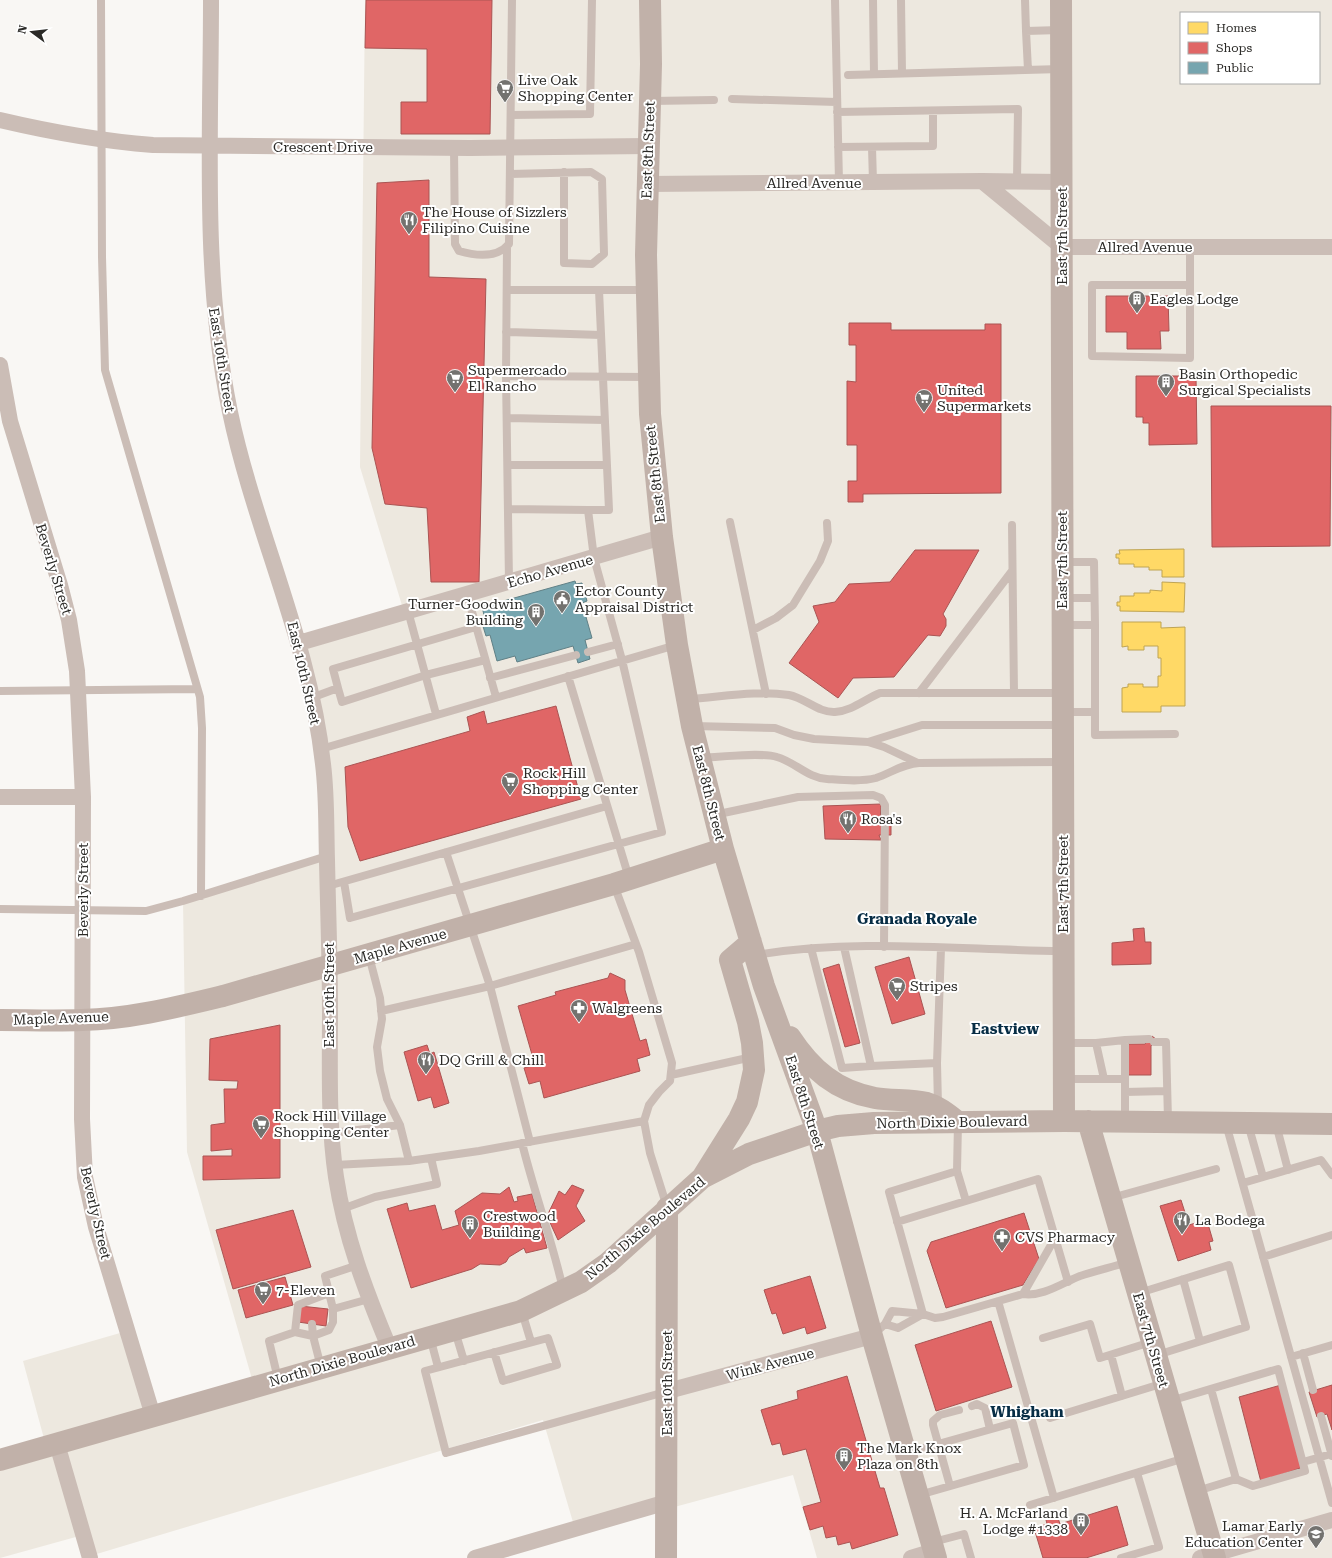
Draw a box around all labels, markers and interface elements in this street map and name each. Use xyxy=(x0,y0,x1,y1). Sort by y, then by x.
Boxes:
north arrow xyxy=(12,12,52,52)
legend xyxy=(1180,12,1320,84)
text: Homes xyxy=(1216,21,1257,35)
text: N xyxy=(15,23,30,35)
text: Shops xyxy=(1216,41,1252,55)
text: Public xyxy=(1216,61,1254,75)
place label: Live Oak Shopping Center xyxy=(518,72,633,104)
supermarket icon: Live Oak Shopping Center xyxy=(495,78,515,103)
street label: East 8th Street xyxy=(638,101,658,199)
street label: Crescent Drive xyxy=(273,139,373,155)
street label: Allred Avenue xyxy=(767,175,862,191)
street label: East 7th Street xyxy=(1054,187,1070,285)
place label: The House of Sizzlers Filipino Cuisine xyxy=(422,204,567,236)
restaurant icon: The House of Sizzlers Filipino Cuisine xyxy=(399,210,419,235)
street label: Allred Avenue xyxy=(1098,239,1193,255)
building icon: Eagles Lodge xyxy=(1127,289,1147,314)
place label: Eagles Lodge xyxy=(1150,291,1239,307)
street label: East 10th Street xyxy=(206,307,238,413)
place label: Supermercado El Rancho xyxy=(468,362,567,394)
place label: Basin Orthopedic Surgical Specialists xyxy=(1179,366,1311,398)
supermarket icon: Supermercado El Rancho xyxy=(445,368,465,393)
building icon: Basin Orthopedic Surgical Specialists xyxy=(1156,372,1176,397)
place label: United Supermarkets xyxy=(937,382,1032,414)
supermarket icon: United Supermarkets xyxy=(914,388,934,413)
street label: East 8th Street xyxy=(642,425,668,523)
street label: East 7th Street xyxy=(1054,511,1070,609)
street label: Beverly Street xyxy=(33,521,75,617)
street label: Echo Avenue xyxy=(505,551,595,591)
place label: Ector County Appraisal District xyxy=(575,583,693,615)
public building icon: Ector County Appraisal District xyxy=(552,589,572,614)
place label: Turner-Goodwin Building xyxy=(408,596,523,628)
building icon: Turner-Goodwin Building xyxy=(526,602,546,627)
street label: East 10th Street xyxy=(284,620,324,726)
street label: East 8th Street xyxy=(689,744,729,842)
place label: Rock Hill Shopping Center xyxy=(523,765,638,797)
supermarket icon: Rock Hill Shopping Center xyxy=(500,771,520,796)
restaurant icon: Rosa's xyxy=(838,809,858,834)
place label: Rosa's xyxy=(861,811,902,827)
street label: East 7th Street xyxy=(1055,835,1071,933)
street label: Beverly Street xyxy=(75,843,91,937)
district label: Granada Royale xyxy=(857,910,977,928)
street label: Maple Avenue xyxy=(352,925,448,967)
street label: East 10th Street xyxy=(321,942,337,1048)
supermarket icon: Stripes xyxy=(887,976,907,1001)
place label: Stripes xyxy=(910,978,958,994)
pharmacy icon: Walgreens xyxy=(569,998,589,1023)
place label: Walgreens xyxy=(592,1000,663,1016)
street label: Maple Avenue xyxy=(13,1008,109,1028)
district label: Eastview xyxy=(971,1020,1039,1038)
restaurant icon: DQ Grill & Chill xyxy=(416,1050,436,1075)
place label: DQ Grill & Chill xyxy=(439,1052,545,1068)
street label: East 8th Street xyxy=(782,1053,828,1151)
place label: Rock Hill Village Shopping Center xyxy=(274,1108,389,1140)
street label: North Dixie Boulevard xyxy=(876,1113,1028,1131)
supermarket icon: Rock Hill Village Shopping Center xyxy=(251,1114,271,1139)
street label: Beverly Street xyxy=(78,1165,114,1261)
street label: North Dixie Boulevard xyxy=(582,1173,708,1283)
place label: Crestwood Building xyxy=(483,1208,556,1240)
restaurant icon: La Bodega xyxy=(1172,1210,1192,1235)
place label: La Bodega xyxy=(1195,1212,1265,1228)
building icon: Crestwood Building xyxy=(460,1214,480,1239)
pharmacy icon: CVS Pharmacy xyxy=(992,1227,1012,1252)
place label: CVS Pharmacy xyxy=(1015,1229,1116,1245)
supermarket icon: 7-Eleven xyxy=(253,1280,273,1305)
place label: 7-Eleven xyxy=(276,1282,335,1298)
street label: East 7th Street xyxy=(1130,1291,1172,1389)
street label: East 10th Street xyxy=(659,1330,675,1436)
street label: North Dixie Boulevard xyxy=(267,1332,417,1390)
street label: Wink Avenue xyxy=(724,1345,816,1383)
district label: Whigham xyxy=(990,1403,1064,1421)
place label: The Mark Knox Plaza on 8th xyxy=(857,1440,961,1472)
building icon: The Mark Knox Plaza on 8th xyxy=(834,1446,854,1471)
place label: H. A. McFarland Lodge #1338 xyxy=(960,1505,1068,1537)
building icon: H. A. McFarland Lodge #1338 xyxy=(1071,1511,1091,1536)
place label: Lamar Early Education Center xyxy=(1185,1518,1304,1550)
school or university icon: Lamar Early Education Center xyxy=(1306,1524,1326,1549)

